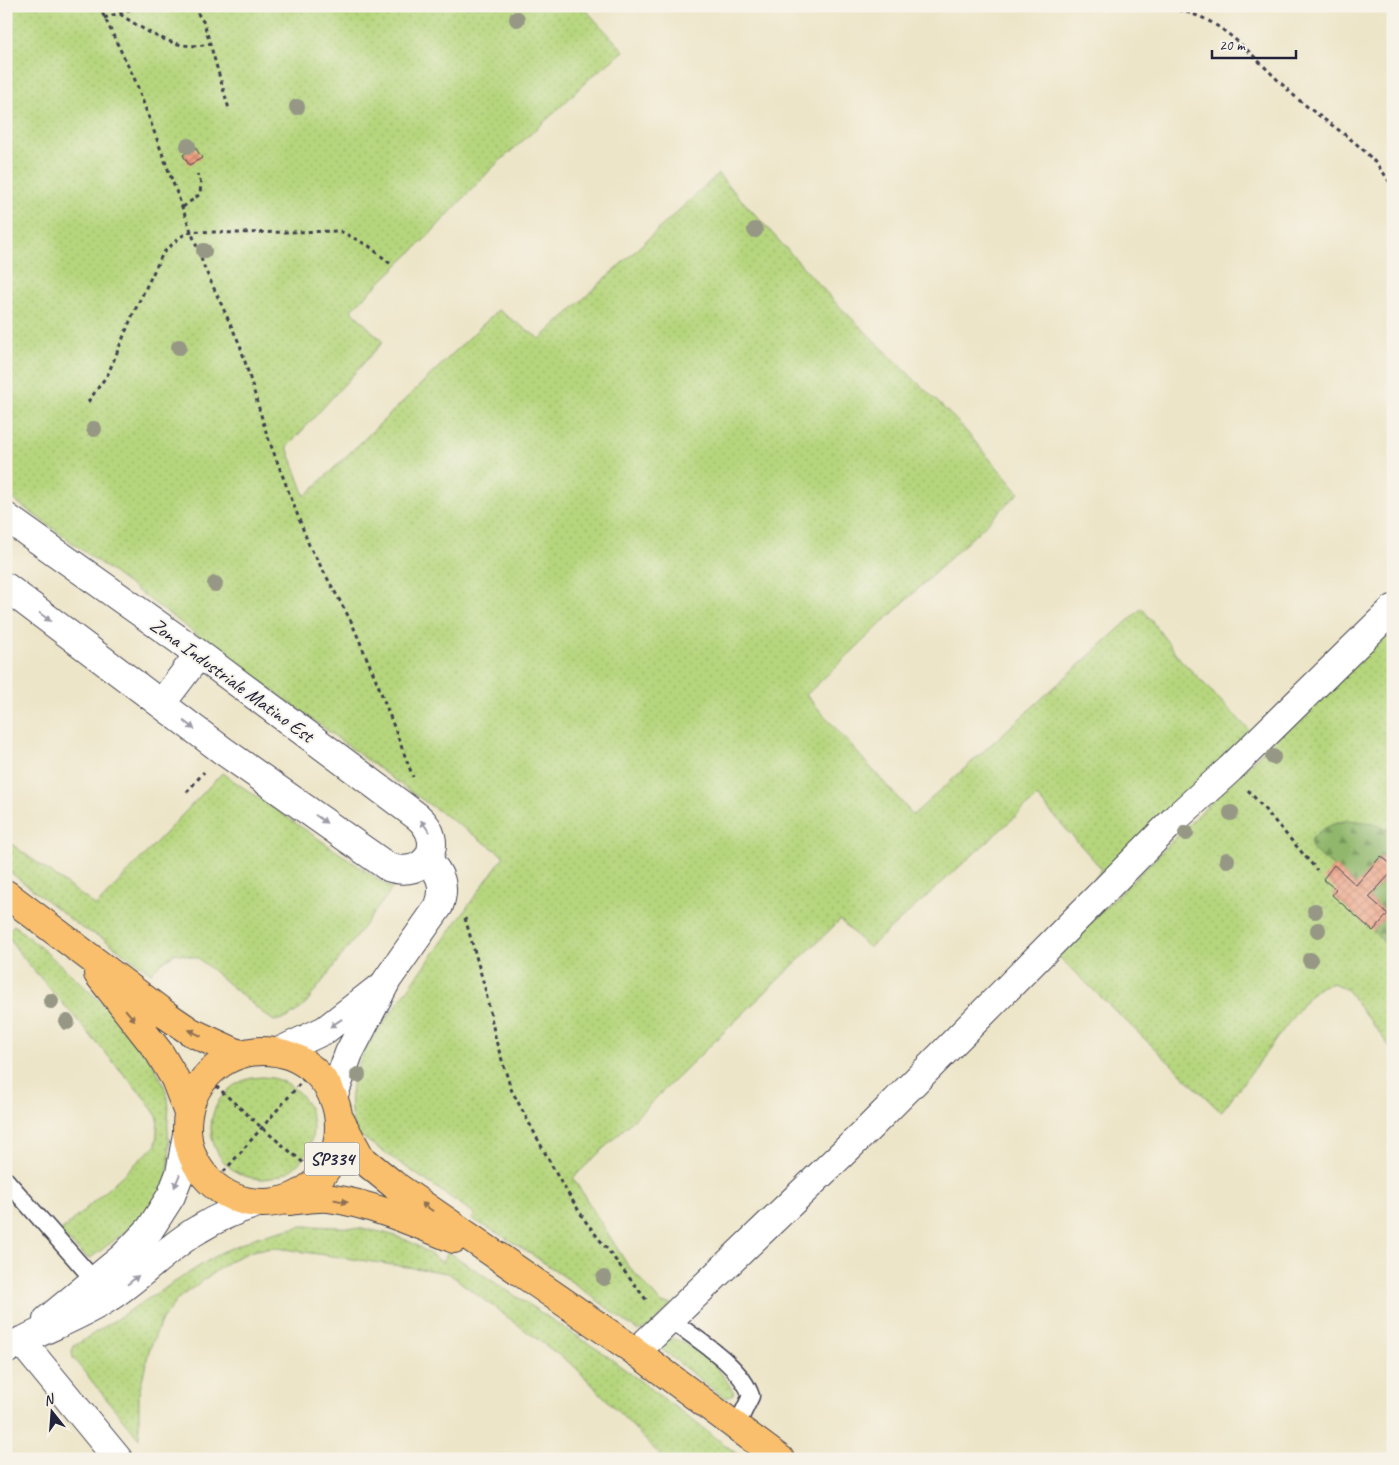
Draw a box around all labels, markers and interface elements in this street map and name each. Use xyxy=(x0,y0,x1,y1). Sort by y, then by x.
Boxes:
scale bar xyxy=(1212,28,1295,60)
text: 20 m xyxy=(1219,36,1246,55)
one-way arrow xyxy=(38,611,51,622)
street label: Zona Industriale Matino Est xyxy=(145,612,321,749)
one-way arrow xyxy=(182,720,196,730)
one-way arrow xyxy=(314,814,328,824)
one-way arrow xyxy=(420,819,430,833)
one-way arrow xyxy=(125,1008,136,1021)
one-way arrow xyxy=(330,1018,343,1027)
one-way arrow xyxy=(187,1029,202,1037)
road number: SP334 xyxy=(304,1142,360,1176)
one-way arrow xyxy=(173,1174,181,1189)
one-way arrow xyxy=(333,1197,349,1205)
one-way arrow xyxy=(421,1202,434,1212)
one-way arrow xyxy=(126,1275,140,1285)
north arrow xyxy=(28,1388,78,1438)
text: N xyxy=(42,1390,57,1409)

